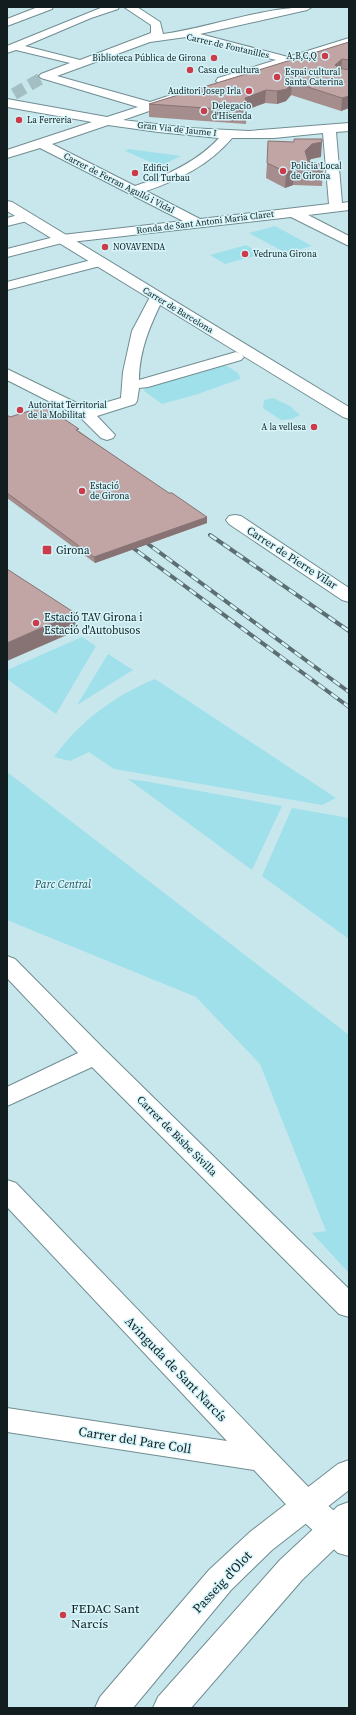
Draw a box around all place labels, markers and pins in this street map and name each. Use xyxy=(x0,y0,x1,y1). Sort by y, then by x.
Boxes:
place label: A,B,C,Q xyxy=(287,50,317,62)
marker: A,B,C,Q xyxy=(320,51,330,61)
place label: Biblioteca Pública de Girona xyxy=(92,52,206,64)
marker: Biblioteca Pública de Girona xyxy=(209,53,219,63)
place label: Casa de cultura xyxy=(198,64,260,76)
marker: Casa de cultura xyxy=(185,65,195,75)
place label: Espai cultural Santa Caterina xyxy=(285,66,344,88)
marker: Espai cultural Santa Caterina xyxy=(272,72,282,82)
place label: Auditori Josep Irla xyxy=(168,85,241,97)
marker: Auditori Josep Irla xyxy=(244,86,254,96)
place label: Delegacio d'Hisenda xyxy=(212,100,252,122)
marker: Delegacio d'Hisenda xyxy=(199,106,209,116)
place label: La Ferreria xyxy=(27,114,72,126)
marker: La Ferreria xyxy=(14,115,24,125)
place label: Policia Local de Girona xyxy=(291,160,342,182)
place label: Edifici Coll Turbau xyxy=(143,162,190,184)
marker: Policia Local de Girona xyxy=(278,166,288,176)
marker: Edifici Coll Turbau xyxy=(130,168,140,178)
place label: NOVAVENDA xyxy=(113,241,165,253)
marker: NOVAVENDA xyxy=(100,242,110,252)
place label: Vedruna Girona xyxy=(253,248,317,260)
marker: Vedruna Girona xyxy=(240,249,250,259)
place label: Autoritat Territorial de la Mobilitat xyxy=(28,399,107,421)
marker: Autoritat Territorial de la Mobilitat xyxy=(15,405,25,415)
place label: A la vellesa xyxy=(261,421,306,433)
marker: A la vellesa xyxy=(309,422,319,432)
place label: Estació de Girona xyxy=(90,480,130,502)
marker: Estació de Girona xyxy=(77,486,87,496)
place label: Girona xyxy=(56,543,90,558)
marker: Girona xyxy=(41,544,53,556)
place label: Estació TAV Girona i Estació d'Autobusos xyxy=(44,610,143,638)
marker: Estació TAV Girona i Estació d'Autobusos xyxy=(31,618,41,628)
place label: FEDAC Sant Narcís xyxy=(71,1600,140,1632)
marker: FEDAC Sant Narcís xyxy=(58,1610,68,1620)

